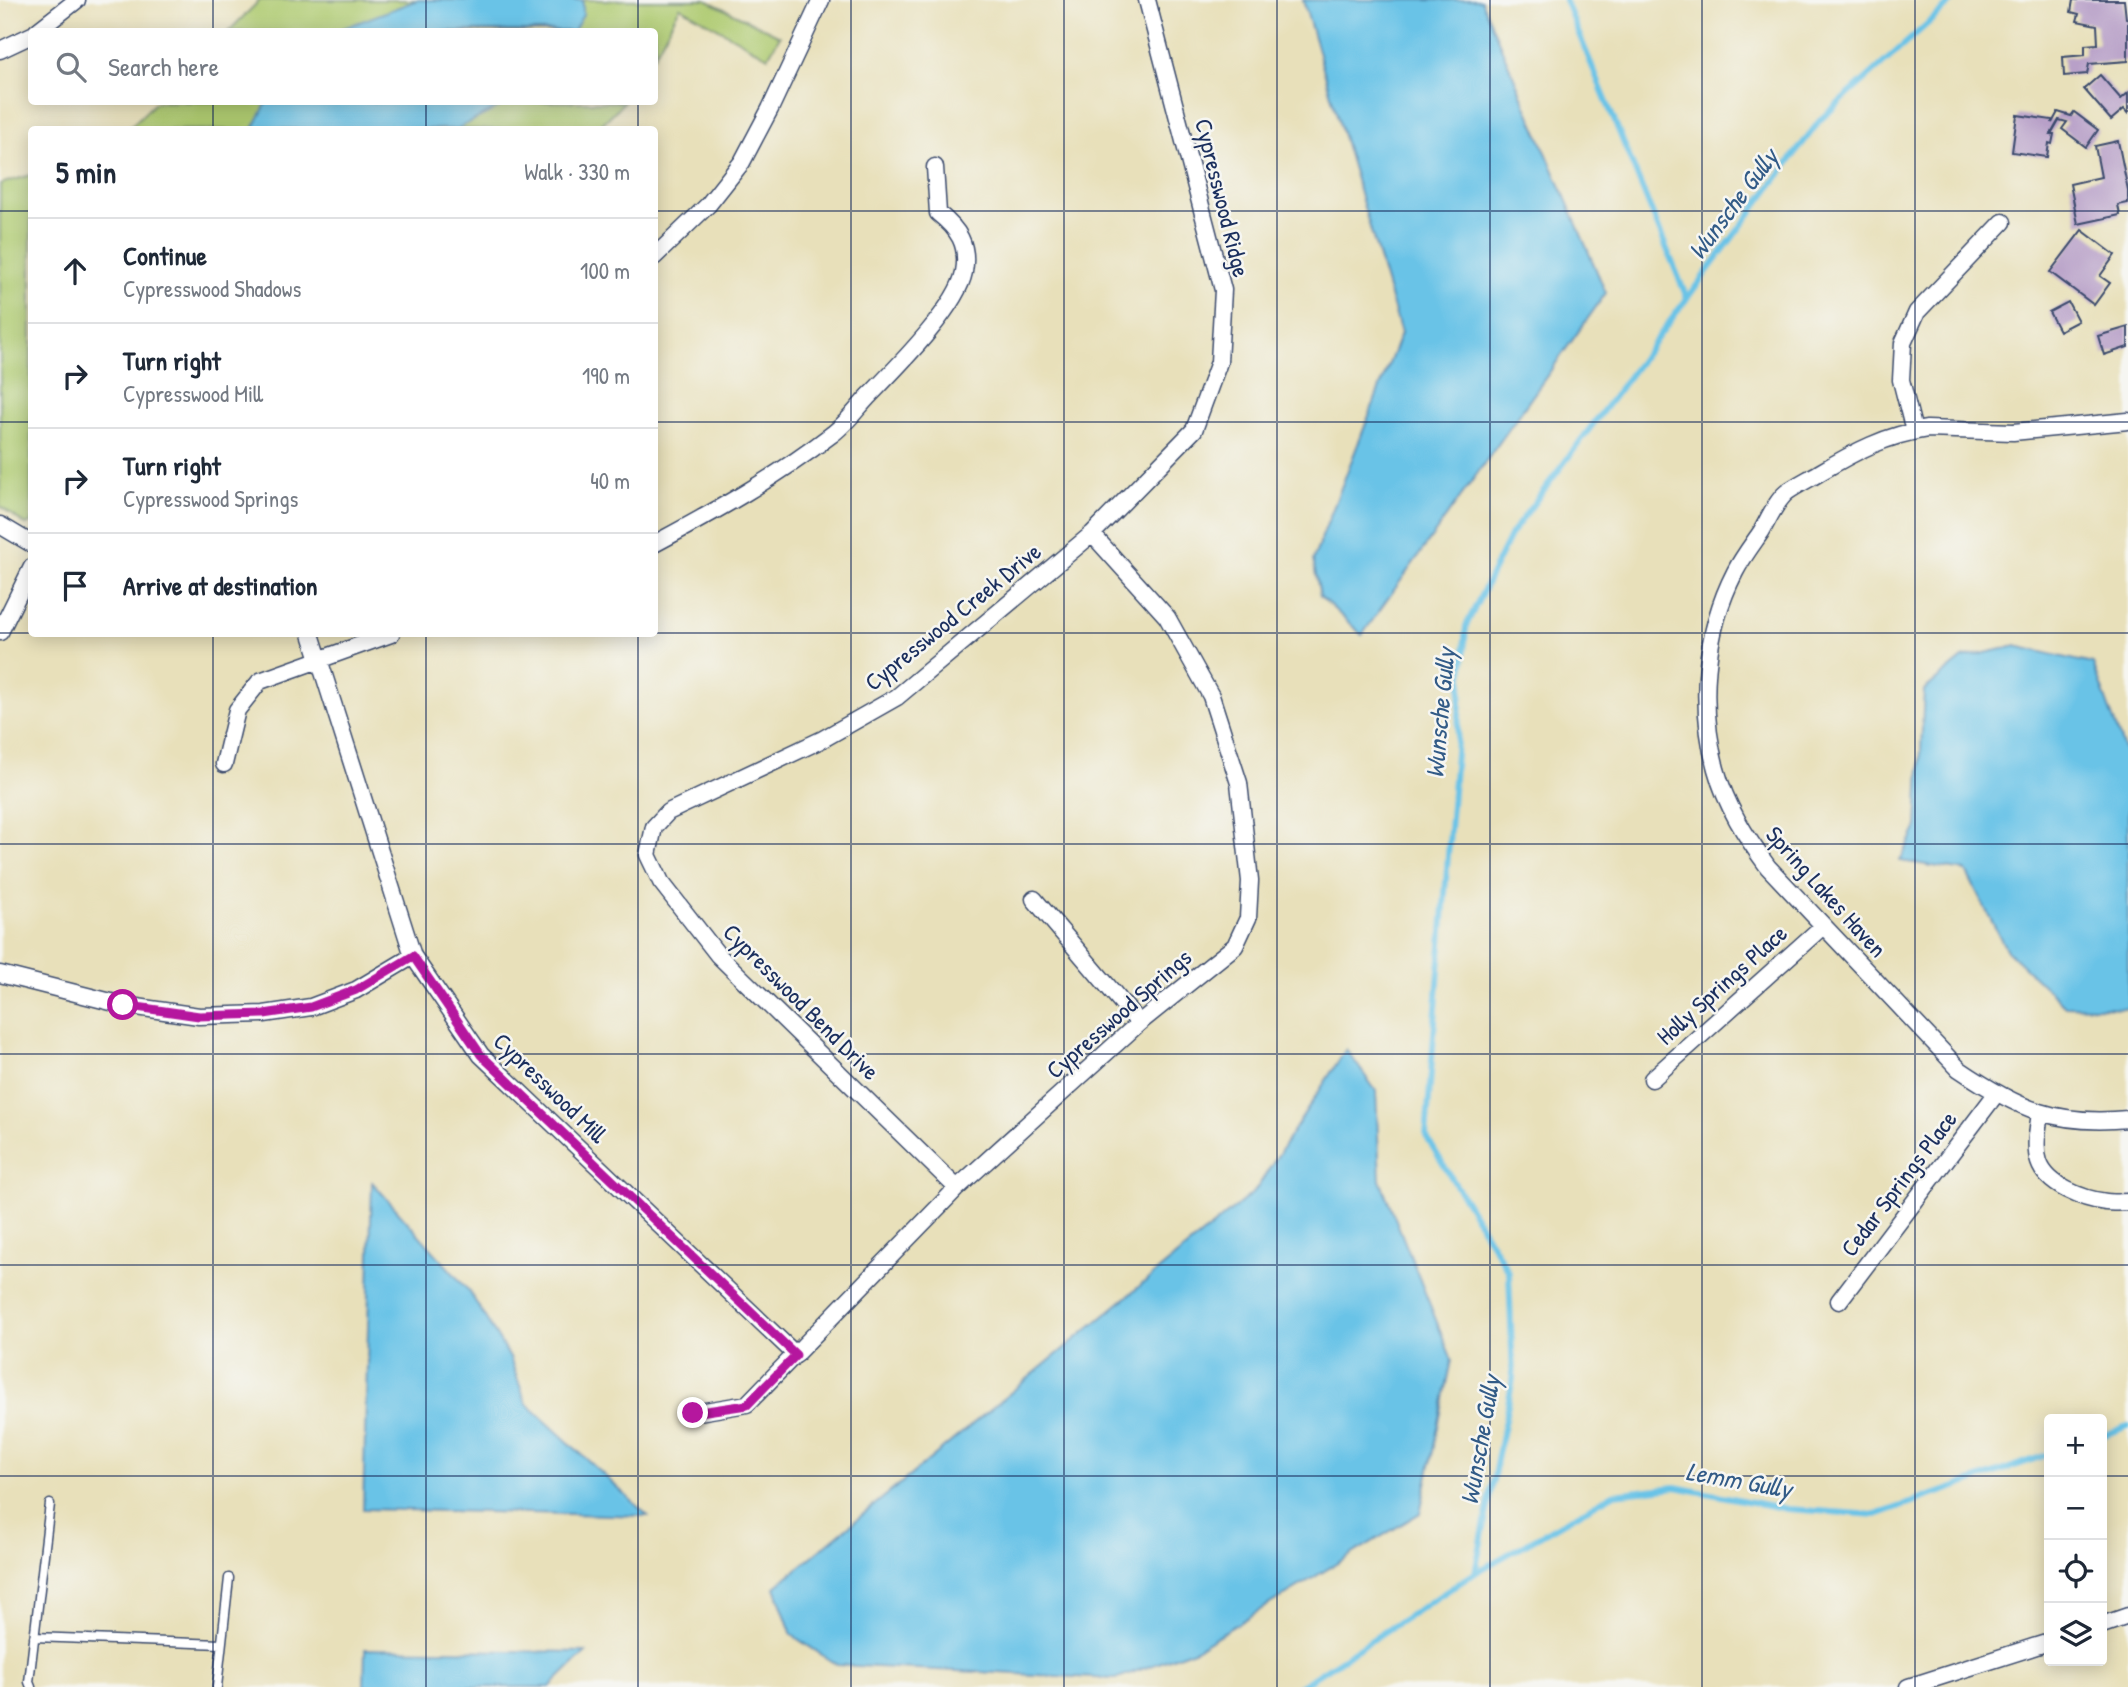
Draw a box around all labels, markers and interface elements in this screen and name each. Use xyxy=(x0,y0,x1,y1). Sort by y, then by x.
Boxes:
search box xyxy=(28,28,658,105)
icon: search xyxy=(52,48,90,86)
text: Search here xyxy=(108,49,219,84)
street label: Cypresswood Ridge xyxy=(1188,115,1258,281)
water label: Wunsche Gully xyxy=(1679,139,1788,267)
text: 5 min xyxy=(56,152,116,192)
text: Walk · 330 m xyxy=(524,156,630,187)
text: Continue xyxy=(123,238,207,273)
icon: ahead xyxy=(56,252,94,290)
text: 100 m xyxy=(580,255,630,286)
text: Cypresswood Shadows xyxy=(123,273,301,304)
text: Turn right xyxy=(123,343,221,378)
icon: right xyxy=(56,357,94,395)
text: 190 m xyxy=(582,360,630,391)
text: Cypresswood Mill xyxy=(123,378,263,409)
text: Turn right xyxy=(123,448,221,483)
icon: right xyxy=(56,462,94,500)
text: 40 m xyxy=(590,465,630,496)
text: Cypresswood Springs xyxy=(123,483,298,514)
street label: Cypresswood Creek Drive xyxy=(857,535,1048,697)
icon: arrive xyxy=(56,567,94,605)
text: Arrive at destination xyxy=(123,568,318,603)
water label: Wunsche Gully xyxy=(1416,643,1464,780)
street label: Spring Lakes Haven xyxy=(1759,819,1894,964)
street label: Cypresswood Bend Drive xyxy=(717,916,887,1087)
street label: Holly Springs Place xyxy=(1649,917,1794,1051)
street label: Cypresswood Springs xyxy=(1039,941,1198,1085)
route start xyxy=(107,989,138,1020)
street label: Cypresswood Mill xyxy=(487,1025,615,1150)
street label: Cedar Springs Place xyxy=(1833,1104,1964,1263)
water label: Wunsche Gully xyxy=(1451,1370,1510,1507)
route end xyxy=(677,1397,708,1428)
map controls xyxy=(2044,1414,2107,1666)
button: + xyxy=(2044,1414,2107,1477)
water label: Lemm Gully xyxy=(1683,1453,1797,1507)
button: − xyxy=(2044,1477,2107,1540)
button: locate xyxy=(2044,1540,2107,1603)
button: layers xyxy=(2044,1603,2107,1666)

